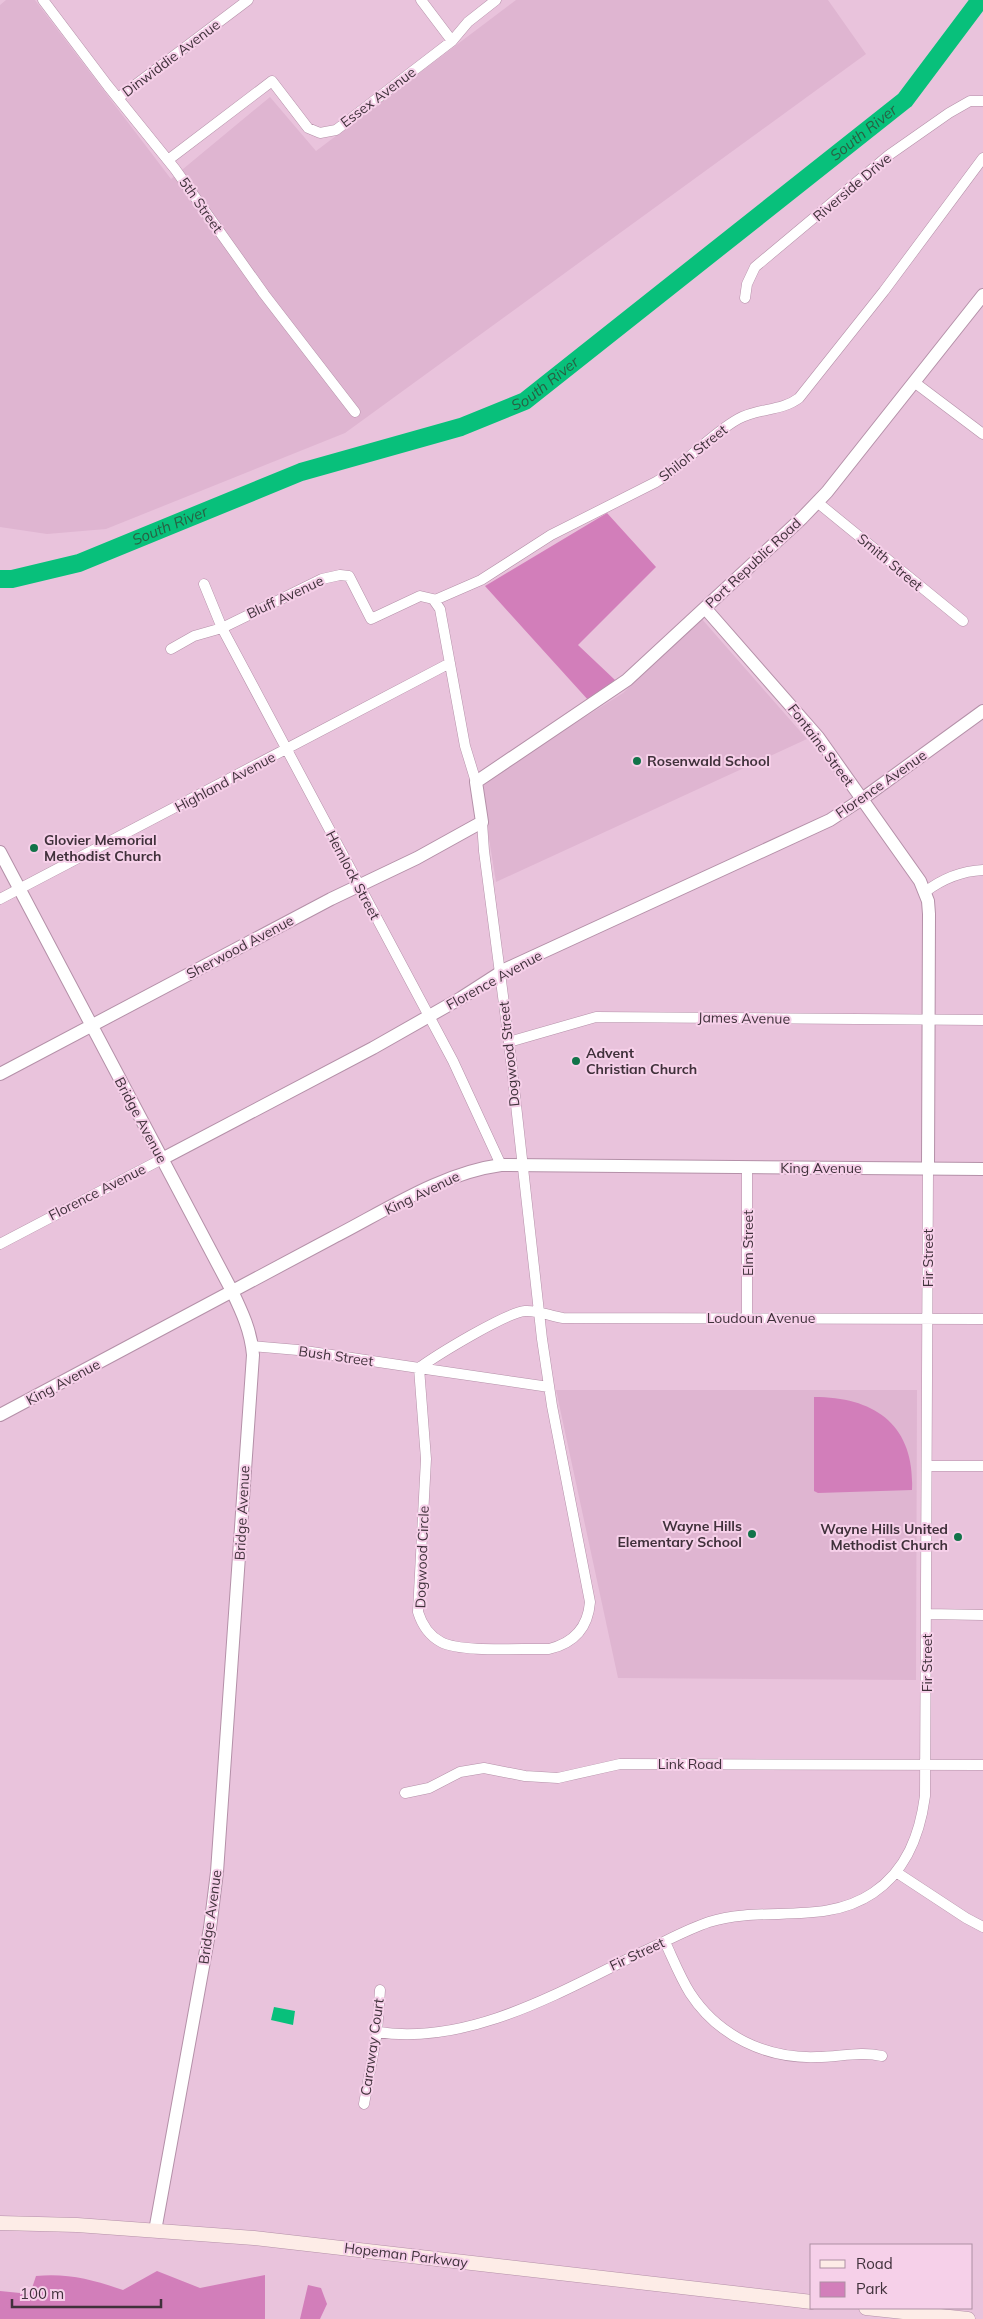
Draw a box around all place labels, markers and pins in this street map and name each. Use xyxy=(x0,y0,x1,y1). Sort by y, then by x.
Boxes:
place label: Rosenwald School xyxy=(647,752,770,770)
marker: Rosenwald School xyxy=(631,755,643,767)
place label: Glovier Memorial Methodist Church xyxy=(44,831,162,865)
marker: Glovier Memorial Methodist Church xyxy=(28,842,40,854)
place label: Advent Christian Church xyxy=(586,1044,697,1078)
marker: Advent Christian Church xyxy=(570,1055,582,1067)
place label: Wayne Hills Elementary School xyxy=(618,1517,742,1551)
place label: Wayne Hills United Methodist Church xyxy=(820,1520,948,1554)
marker: Wayne Hills Elementary School xyxy=(746,1528,758,1540)
marker: Wayne Hills United Methodist Church xyxy=(952,1531,964,1543)

